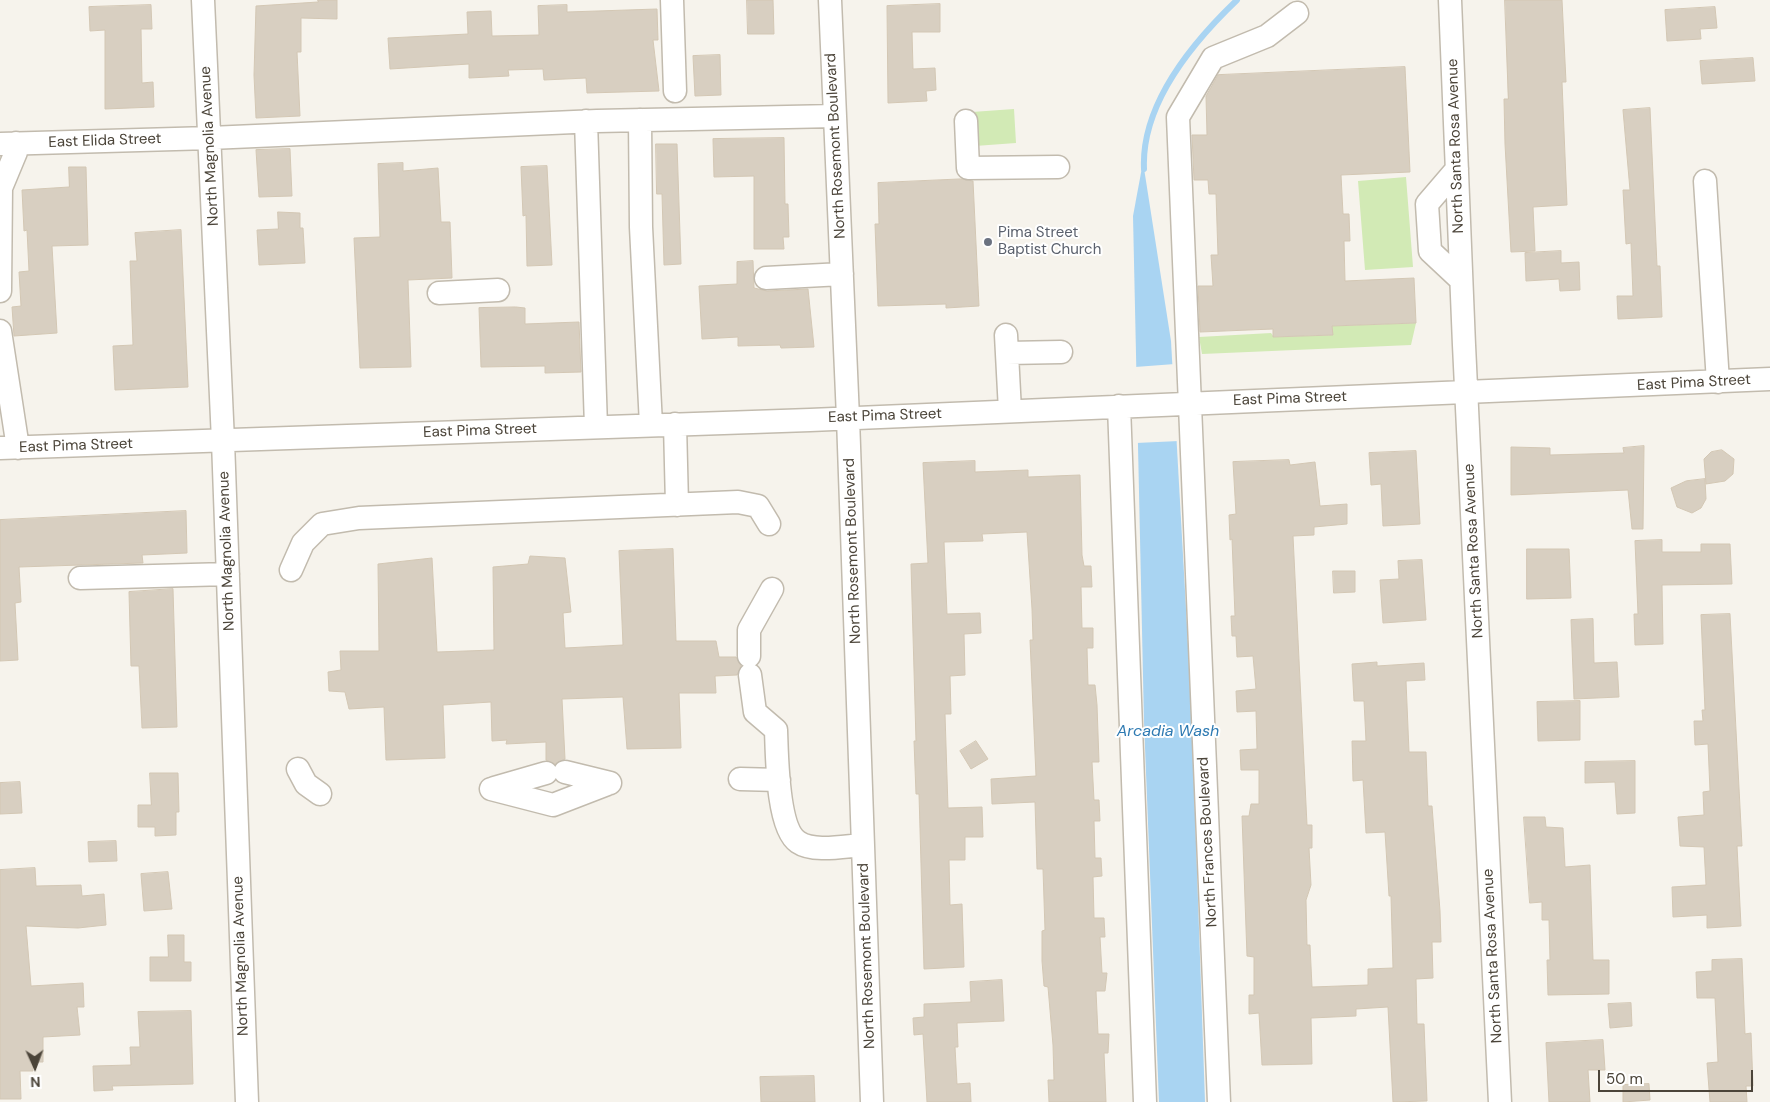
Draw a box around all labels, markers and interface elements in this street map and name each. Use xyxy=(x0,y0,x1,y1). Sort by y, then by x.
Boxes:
street label: North Rosemont Boulevard xyxy=(822,53,850,239)
street label: North Santa Rosa Avenue xyxy=(1444,58,1468,234)
street label: North Magnolia Avenue xyxy=(197,66,223,226)
street label: East Elida Street xyxy=(48,130,162,152)
place label: Pima Street Baptist Church xyxy=(998,224,1101,259)
marker: Pima Street Baptist Church xyxy=(982,236,994,248)
street label: East Pima Street xyxy=(1637,371,1751,395)
street label: East Pima Street xyxy=(1233,388,1347,410)
street label: East Pima Street xyxy=(828,405,942,427)
street label: East Pima Street xyxy=(423,420,537,442)
street label: East Pima Street xyxy=(19,435,133,457)
street label: North Rosemont Boulevard xyxy=(841,458,865,644)
street label: North Santa Rosa Avenue xyxy=(1460,463,1488,639)
street label: North Magnolia Avenue xyxy=(215,471,239,631)
water label: Arcadia Wash xyxy=(1117,722,1219,742)
street label: North Frances Boulevard xyxy=(1195,756,1221,928)
street label: North Rosemont Boulevard xyxy=(855,863,879,1049)
street label: North Santa Rosa Avenue xyxy=(1479,868,1507,1044)
street label: North Magnolia Avenue xyxy=(229,876,253,1036)
north arrow xyxy=(10,1042,60,1092)
scale bar xyxy=(1600,1060,1755,1092)
text: 50 m xyxy=(1606,1069,1643,1089)
text: N xyxy=(30,1073,41,1091)

